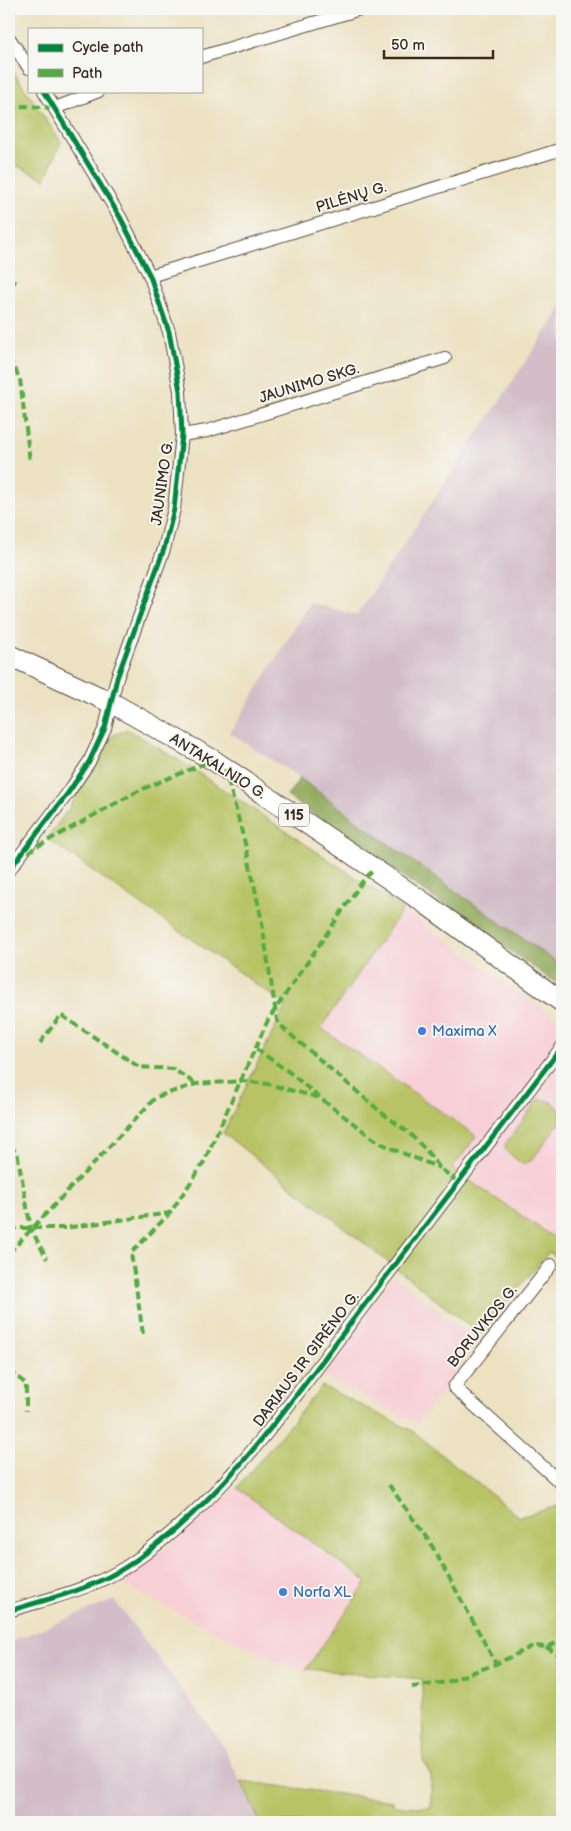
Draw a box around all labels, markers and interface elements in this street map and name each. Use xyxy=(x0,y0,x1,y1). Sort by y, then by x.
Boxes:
legend xyxy=(28,28,202,92)
scale bar xyxy=(384,28,492,60)
text: 50 m xyxy=(391,36,425,55)
text: Cycle path xyxy=(72,38,143,57)
text: Path xyxy=(72,64,102,83)
street label: PILĖNŲ G. xyxy=(314,178,389,217)
street label: JAUNIMO SKG. xyxy=(257,359,362,408)
street label: JAUNIMO G. xyxy=(147,439,178,527)
street label: ANTAKALNIO G. xyxy=(166,729,269,804)
road number: 115 xyxy=(279,804,309,826)
place label: Maxima X xyxy=(432,1022,497,1041)
marker: Maxima X xyxy=(416,1025,428,1037)
street label: BORUVKOS G. xyxy=(443,1281,521,1371)
street label: DARIAUS IR GIRĖNO G. xyxy=(249,1288,364,1431)
place label: Norfa XL xyxy=(293,1583,351,1602)
marker: Norfa XL xyxy=(277,1586,289,1598)

